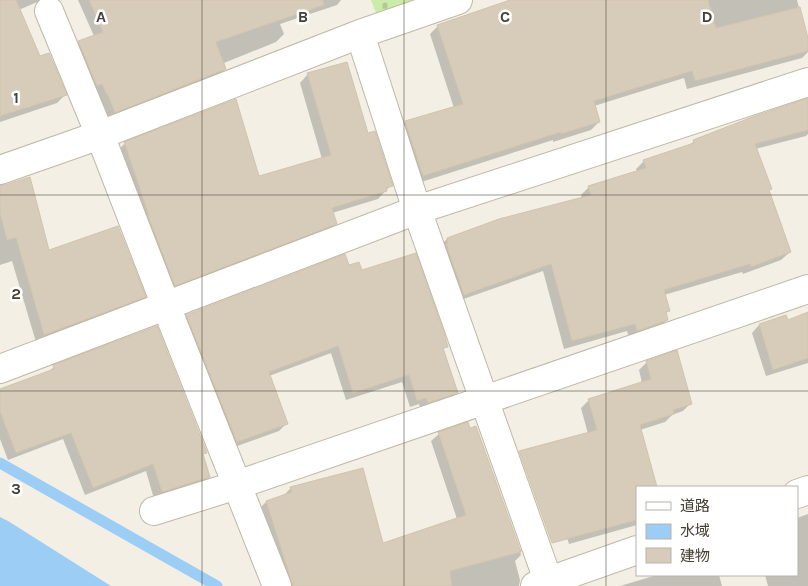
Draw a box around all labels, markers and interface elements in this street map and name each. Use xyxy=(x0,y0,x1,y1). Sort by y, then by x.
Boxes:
text: A xyxy=(96,7,106,26)
text: B xyxy=(298,7,308,26)
text: C xyxy=(500,7,510,26)
text: D xyxy=(702,7,713,26)
text: 1 xyxy=(13,88,19,107)
text: 2 xyxy=(11,284,21,303)
text: 3 xyxy=(11,479,21,498)
legend xyxy=(636,486,798,576)
text: 道路 xyxy=(680,497,710,515)
text: 水域 xyxy=(680,522,710,540)
text: 建物 xyxy=(680,547,710,565)

